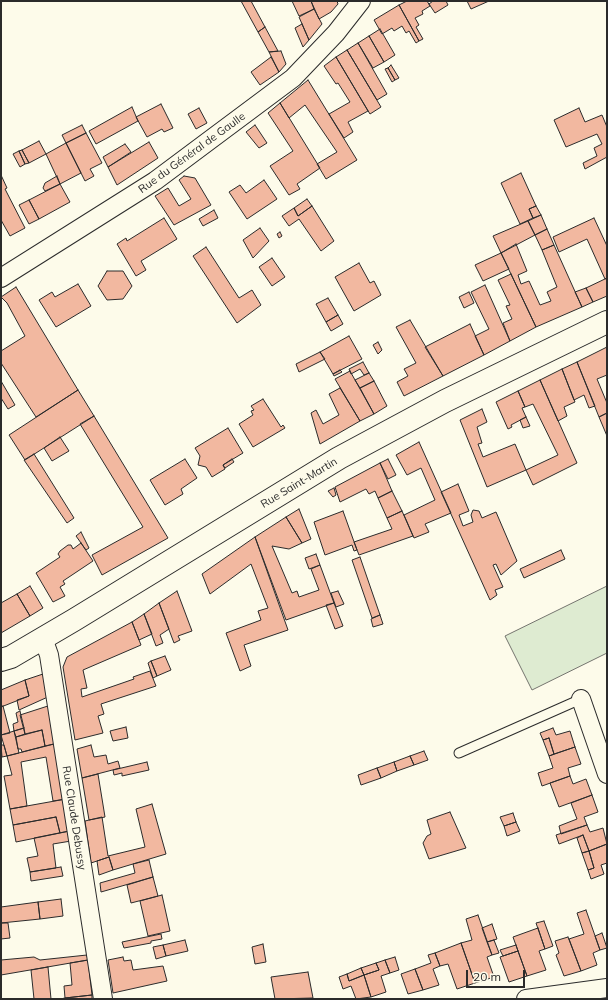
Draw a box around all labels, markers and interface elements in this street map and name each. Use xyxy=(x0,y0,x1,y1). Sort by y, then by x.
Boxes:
street label: Rue du Général de Gaulle xyxy=(136,110,248,196)
street label: Rue Saint-Martin xyxy=(258,455,340,511)
street label: Rue Claude Debussy xyxy=(59,765,89,871)
scale bar xyxy=(468,962,527,988)
text: 20 m xyxy=(473,969,501,984)

